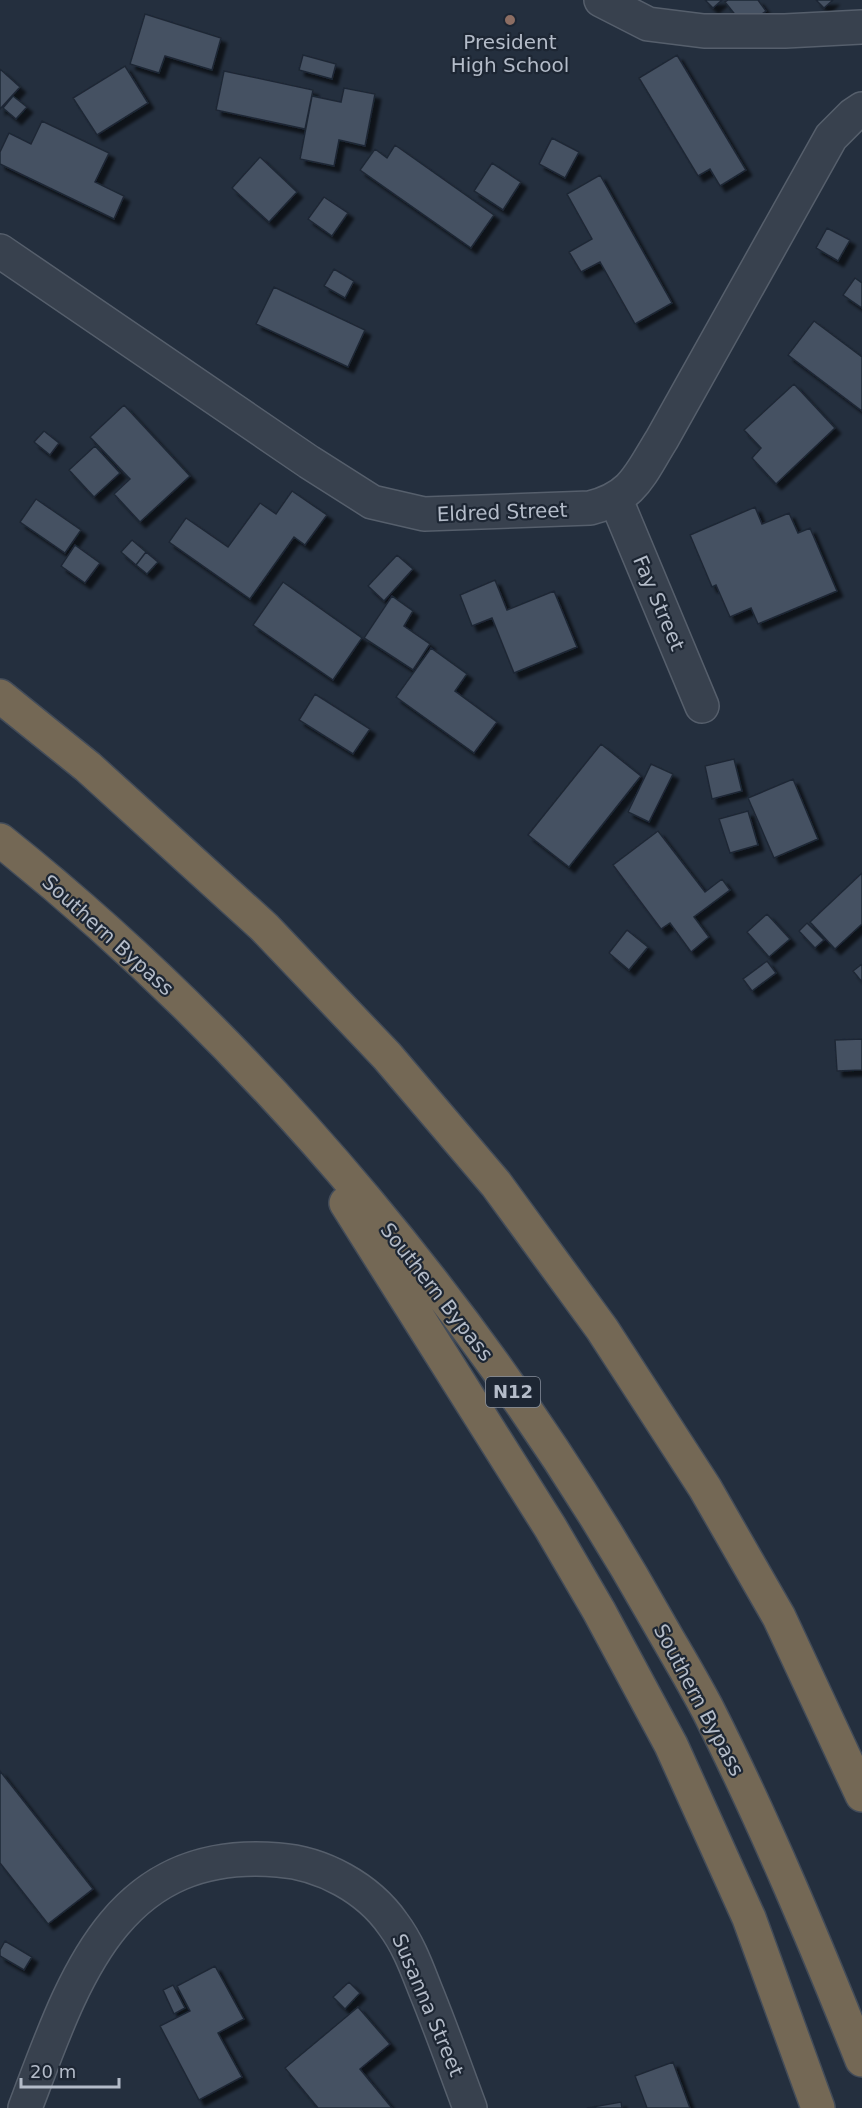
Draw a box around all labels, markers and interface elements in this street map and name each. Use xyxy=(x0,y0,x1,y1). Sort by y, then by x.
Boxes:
marker: President High School xyxy=(503,13,517,27)
place label: President High School xyxy=(451,30,569,77)
street label: Eldred Street xyxy=(436,498,568,526)
street label: Fay Street xyxy=(628,552,690,654)
street label: Southern Bypass xyxy=(37,870,179,1000)
street label: Southern Bypass xyxy=(376,1218,498,1366)
road number: N12 xyxy=(486,1377,540,1407)
street label: Southern Bypass xyxy=(649,1620,749,1780)
street label: Susanna Street xyxy=(387,1930,469,2080)
scale bar xyxy=(21,2051,118,2089)
text: 20 m xyxy=(30,2061,76,2082)

